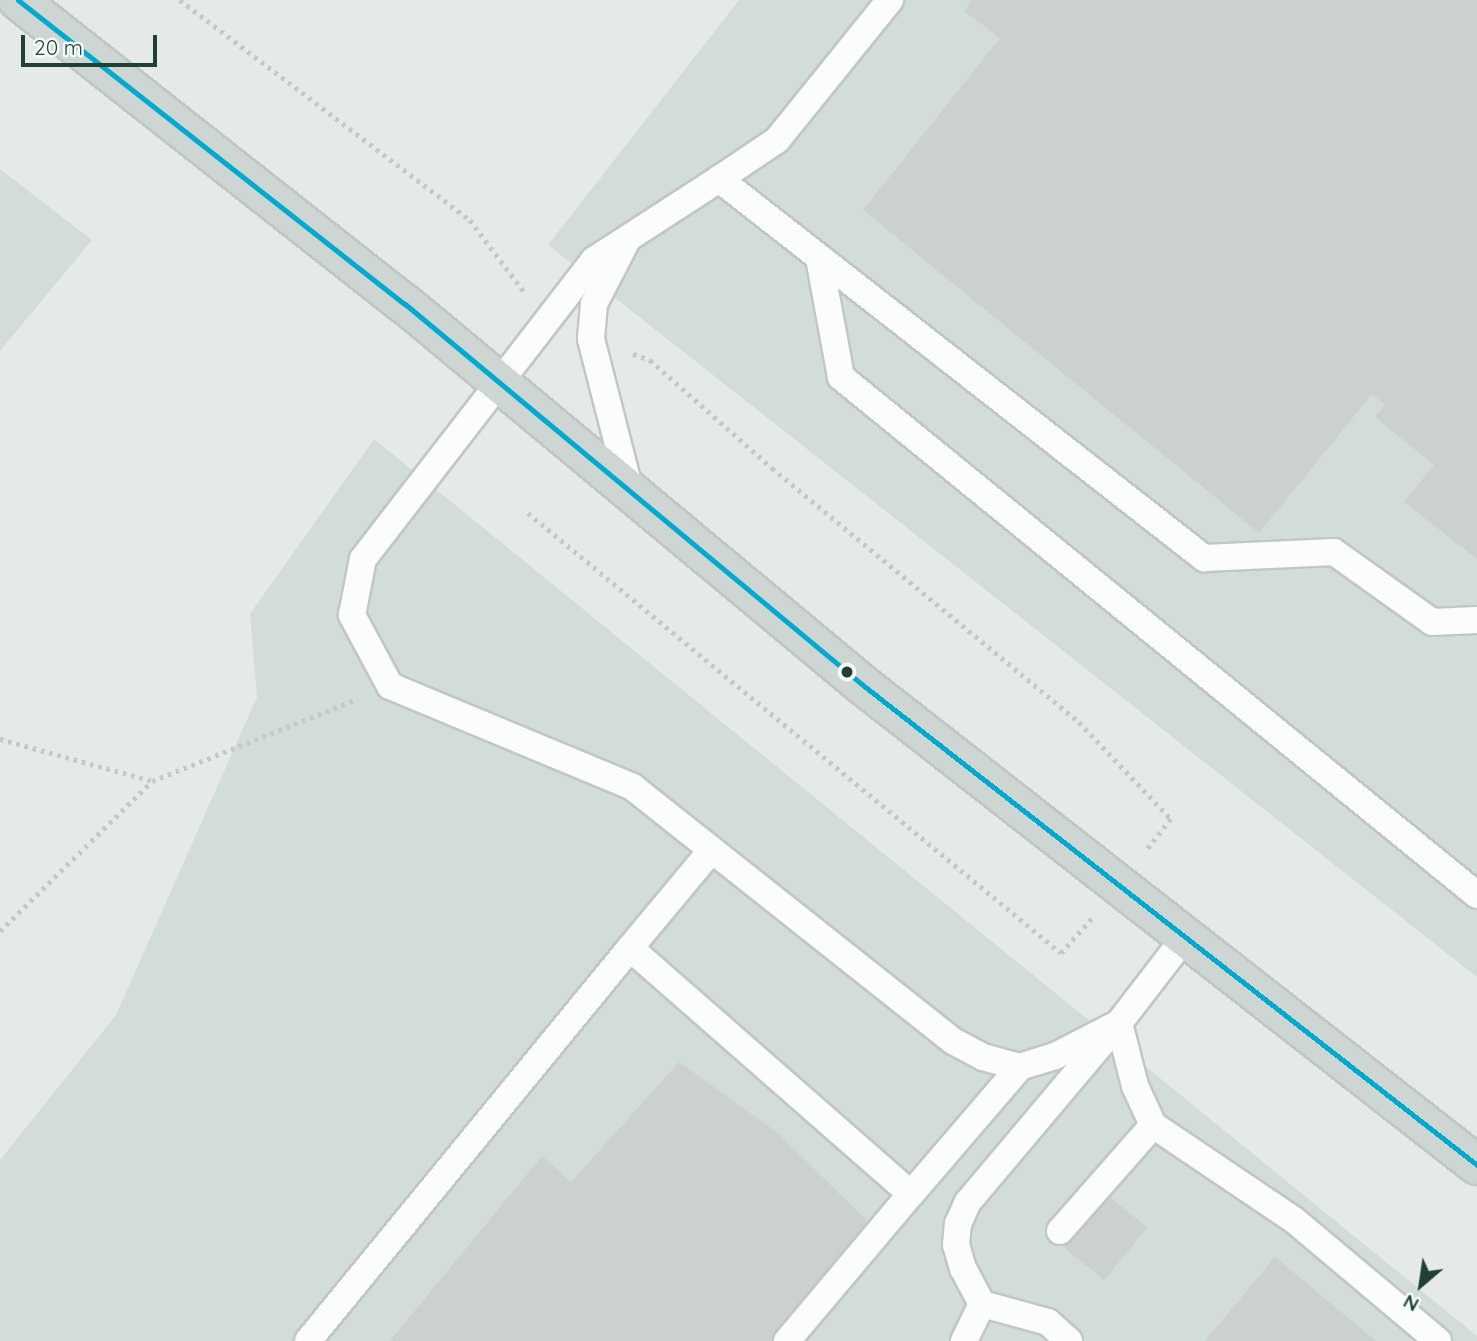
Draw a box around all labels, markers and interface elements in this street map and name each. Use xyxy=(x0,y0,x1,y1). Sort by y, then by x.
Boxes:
scale bar xyxy=(24,21,161,65)
text: 20 m xyxy=(34,34,83,60)
unlabelled marker xyxy=(840,665,854,679)
north arrow xyxy=(1386,1250,1456,1320)
text: N xyxy=(1399,1289,1423,1317)

